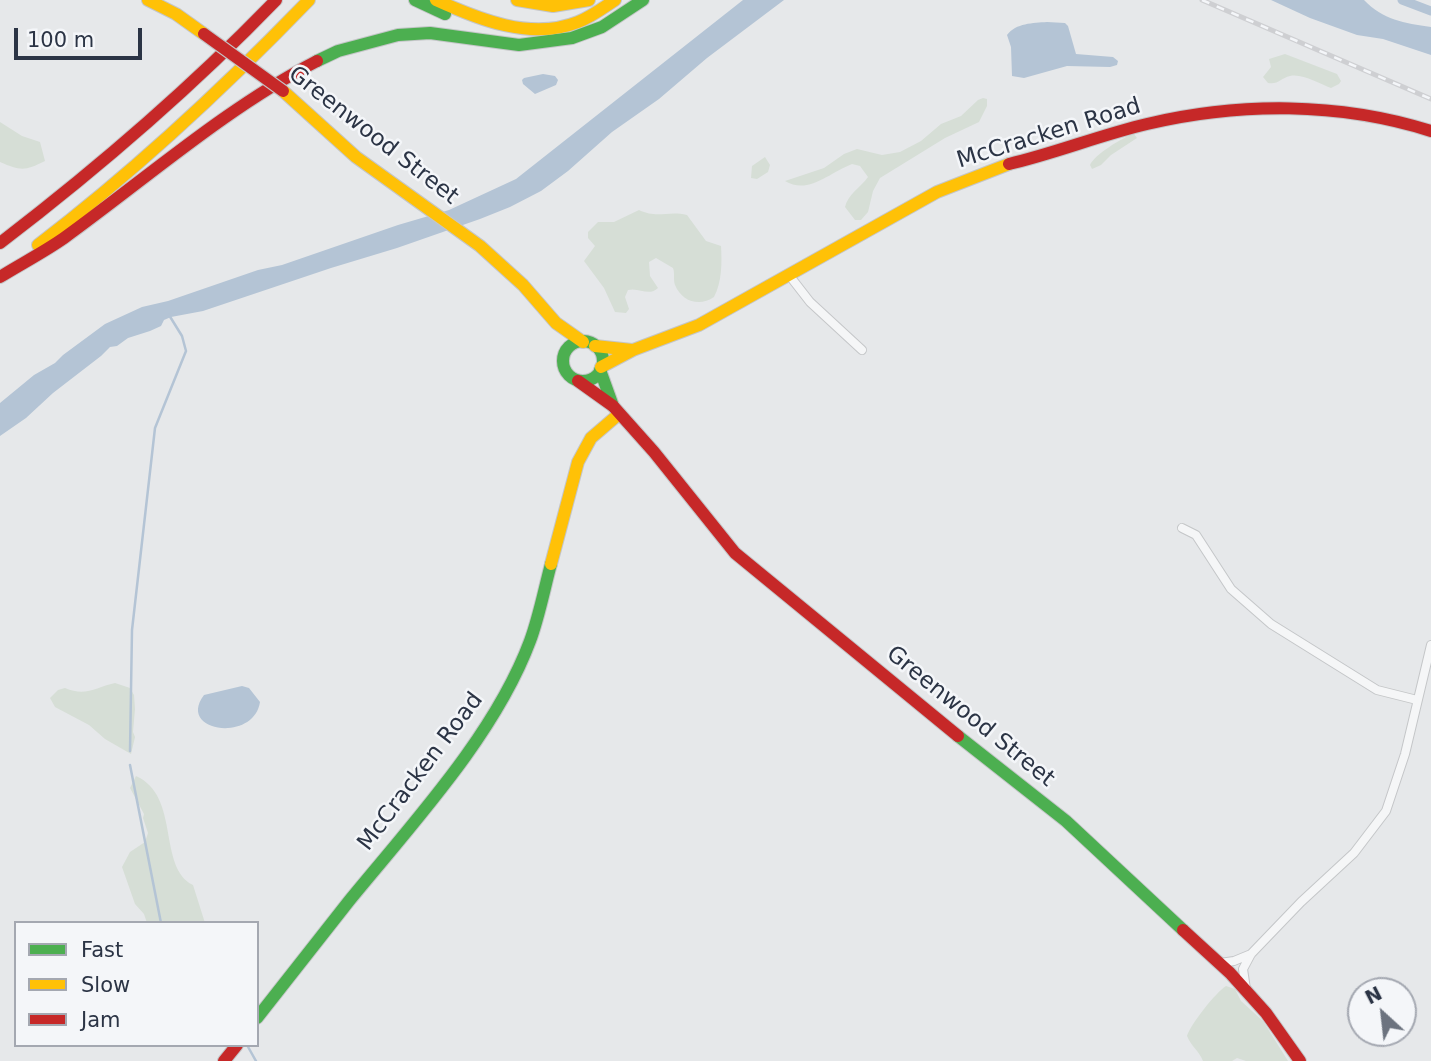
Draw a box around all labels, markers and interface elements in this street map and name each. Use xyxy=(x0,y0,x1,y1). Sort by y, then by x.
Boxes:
scale bar xyxy=(18,14,145,58)
text: 100 m xyxy=(27,28,94,52)
street label: Greenwood Street xyxy=(282,61,464,211)
street label: McCracken Road xyxy=(954,93,1144,175)
street label: Greenwood Street xyxy=(880,641,1060,793)
street label: McCracken Road xyxy=(353,687,489,857)
legend xyxy=(14,921,259,1047)
text: Fast xyxy=(81,938,123,962)
text: Slow xyxy=(81,973,130,997)
north arrow xyxy=(1347,977,1417,1047)
text: N xyxy=(1361,982,1385,1008)
text: Jam xyxy=(81,1008,121,1032)

